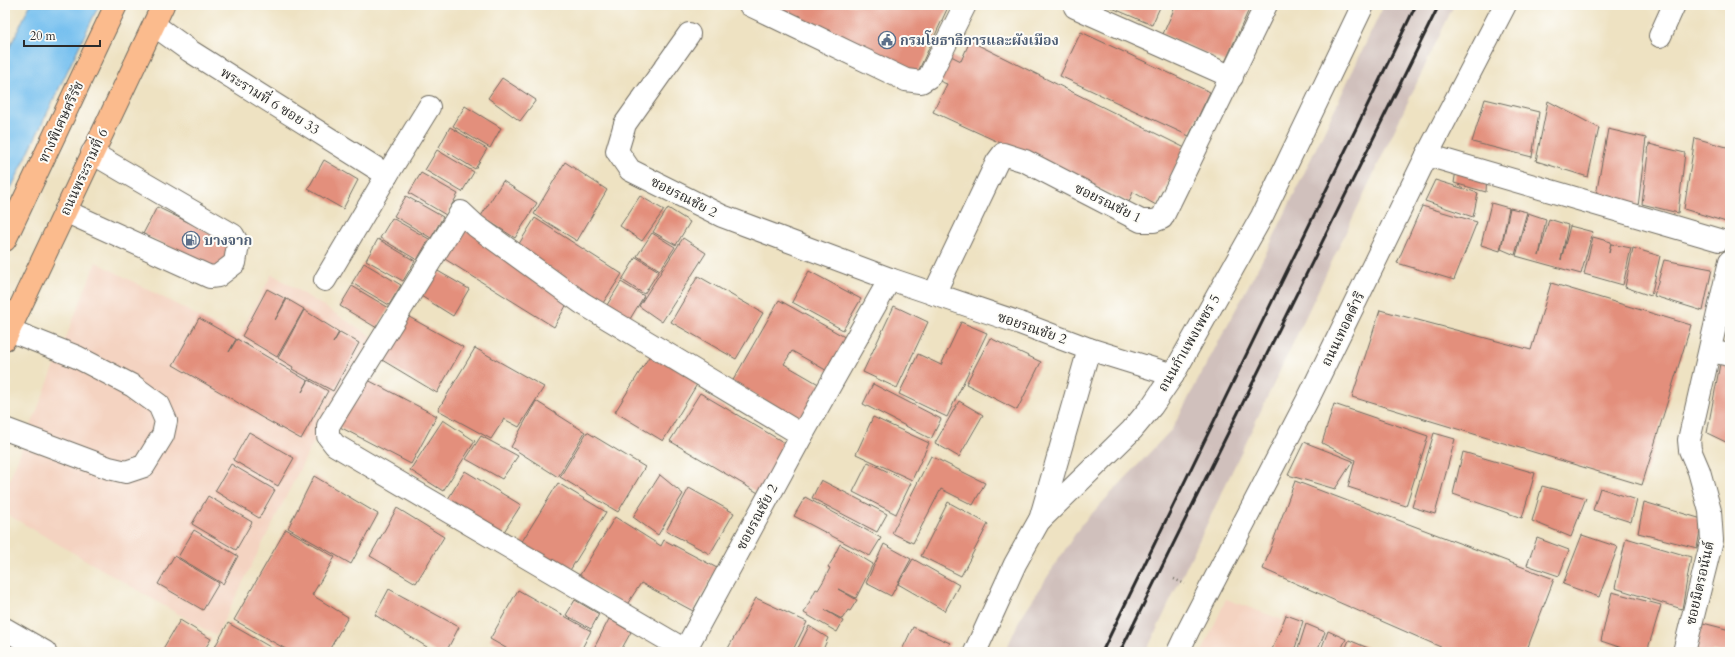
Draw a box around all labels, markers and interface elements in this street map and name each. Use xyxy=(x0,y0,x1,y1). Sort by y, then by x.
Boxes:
scale bar xyxy=(24,22,100,48)
text: 20 m xyxy=(30,28,57,44)
public building icon: กรมโยธาธิการและผังเมือง xyxy=(877,30,897,50)
place label: กรมโยธาธิการและผังเมือง xyxy=(900,30,1059,50)
street label: พระรามที่ 6 ซอย 33 xyxy=(217,62,324,139)
street label: ทางพิเศษศรีรัช xyxy=(34,78,88,166)
street label: ถนนพระรามที่ 6 xyxy=(55,125,112,219)
street label: ซอยรณชัย 2 xyxy=(647,172,721,222)
street label: ซอยรณชัย 1 xyxy=(1071,179,1145,227)
fuel station icon: บางจาก xyxy=(181,230,201,250)
place label: บางจาก xyxy=(204,231,252,250)
street label: ถนนเทอดดำริ xyxy=(1317,288,1369,369)
street label: ถนนกำแพงเพชร 5 xyxy=(1153,291,1225,395)
street label: ซอยรณชัย 2 xyxy=(995,307,1069,349)
street label: ซอยรณชัย 2 xyxy=(732,481,782,553)
street label: ซอยมิตรอนันต์ xyxy=(1681,539,1719,627)

